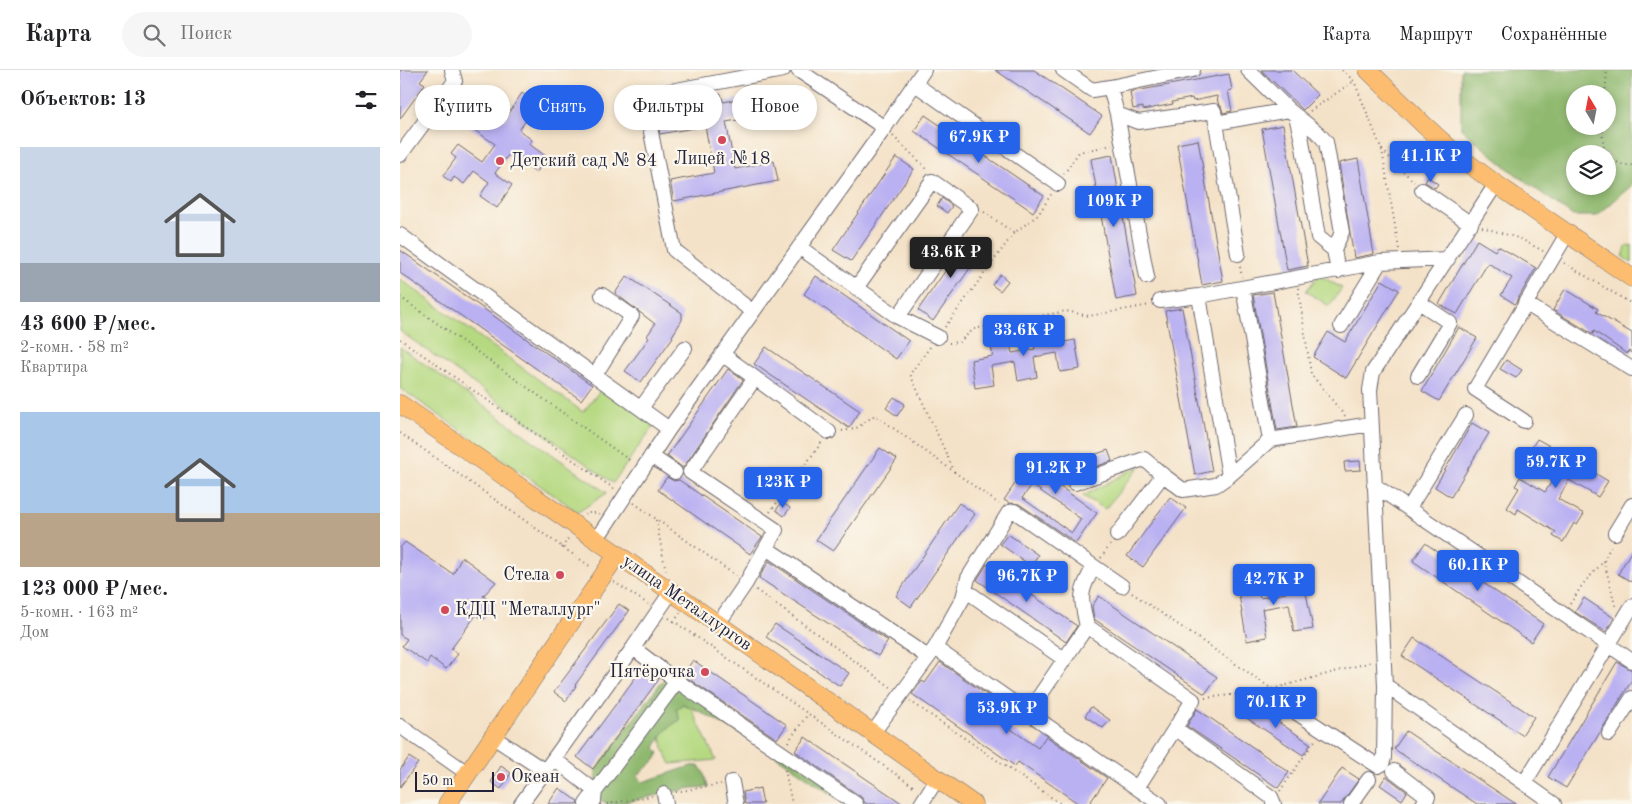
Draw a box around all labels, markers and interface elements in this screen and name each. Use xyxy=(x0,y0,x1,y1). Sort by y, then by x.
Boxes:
search box xyxy=(122,12,472,57)
icon: search xyxy=(140,21,168,49)
text: Карта xyxy=(25,23,92,47)
text: Поиск xyxy=(180,25,232,44)
text: Карта xyxy=(1322,26,1371,44)
text: Маршрут xyxy=(1399,26,1473,44)
text: Сохранённые xyxy=(1501,26,1607,44)
chip: Купить xyxy=(415,85,510,130)
chip: Снять xyxy=(520,85,604,130)
chip: Фильтры xyxy=(614,85,722,130)
chip: Новое xyxy=(732,85,817,130)
north arrow xyxy=(1566,85,1616,135)
map controls xyxy=(1566,85,1616,195)
icon: filters xyxy=(352,86,380,114)
text: Объектов: 13 xyxy=(20,89,146,110)
pin: 67.9K ₽ xyxy=(933,122,1025,164)
text: 67.9K ₽ xyxy=(949,130,1009,146)
marker: Лицей №18 xyxy=(716,134,728,146)
pin: 41.1K ₽ xyxy=(1385,140,1477,183)
button: layers xyxy=(1566,145,1616,195)
text: 41.1K ₽ xyxy=(1401,149,1461,165)
place label: Лицей №18 xyxy=(674,150,770,168)
place label: Детский сад № 84 xyxy=(510,152,657,170)
marker: Детский сад № 84 xyxy=(494,155,506,167)
icon: home xyxy=(155,180,245,270)
pin: 109K ₽ xyxy=(1073,186,1155,228)
text: 109K ₽ xyxy=(1086,194,1142,210)
pin: 43.6K ₽ xyxy=(905,236,997,279)
text: 43.6K ₽ xyxy=(921,245,981,261)
text: 43 600 ₽/мес. xyxy=(20,314,156,335)
pin: 33.6K ₽ xyxy=(978,314,1070,357)
text: 33.6K ₽ xyxy=(994,323,1054,339)
text: 2-комн. · 58 m² xyxy=(20,340,129,356)
text: Квартира xyxy=(20,360,88,376)
icon: home xyxy=(155,445,245,535)
pin: 59.7K ₽ xyxy=(1510,446,1602,489)
pin: 91.2K ₽ xyxy=(1010,452,1102,495)
text: 59.7K ₽ xyxy=(1526,455,1586,471)
text: 91.2K ₽ xyxy=(1026,461,1086,477)
pin: 123K ₽ xyxy=(742,466,824,509)
text: 123K ₽ xyxy=(755,475,811,491)
pin: 60.1K ₽ xyxy=(1432,550,1524,592)
street label: улица Металлургов xyxy=(619,552,755,654)
text: 60.1K ₽ xyxy=(1448,558,1508,574)
pin: 96.7K ₽ xyxy=(981,560,1073,603)
pin: 42.7K ₽ xyxy=(1228,564,1320,606)
place label: Стела xyxy=(503,566,550,584)
marker: Стела xyxy=(554,569,566,581)
text: 96.7K ₽ xyxy=(997,569,1057,585)
text: 42.7K ₽ xyxy=(1244,572,1304,588)
text: 123 000 ₽/мес. xyxy=(20,579,168,600)
place label: КДЦ "Металлург" xyxy=(455,601,601,619)
marker: КДЦ "Металлург" xyxy=(439,604,451,616)
text: 5-комн. · 163 m² xyxy=(20,605,138,621)
text: Дом xyxy=(20,625,49,641)
place label: Пятёрочка xyxy=(610,663,695,681)
marker: Пятёрочка xyxy=(699,666,711,678)
pin: 70.1K ₽ xyxy=(1230,686,1322,729)
pin: 53.9K ₽ xyxy=(961,692,1053,735)
text: 70.1K ₽ xyxy=(1246,695,1306,711)
text: 53.9K ₽ xyxy=(977,701,1037,717)
place label: Океан xyxy=(511,768,560,786)
scale bar xyxy=(415,769,494,792)
marker: Океан xyxy=(495,771,507,783)
text: 50 m xyxy=(422,774,453,788)

